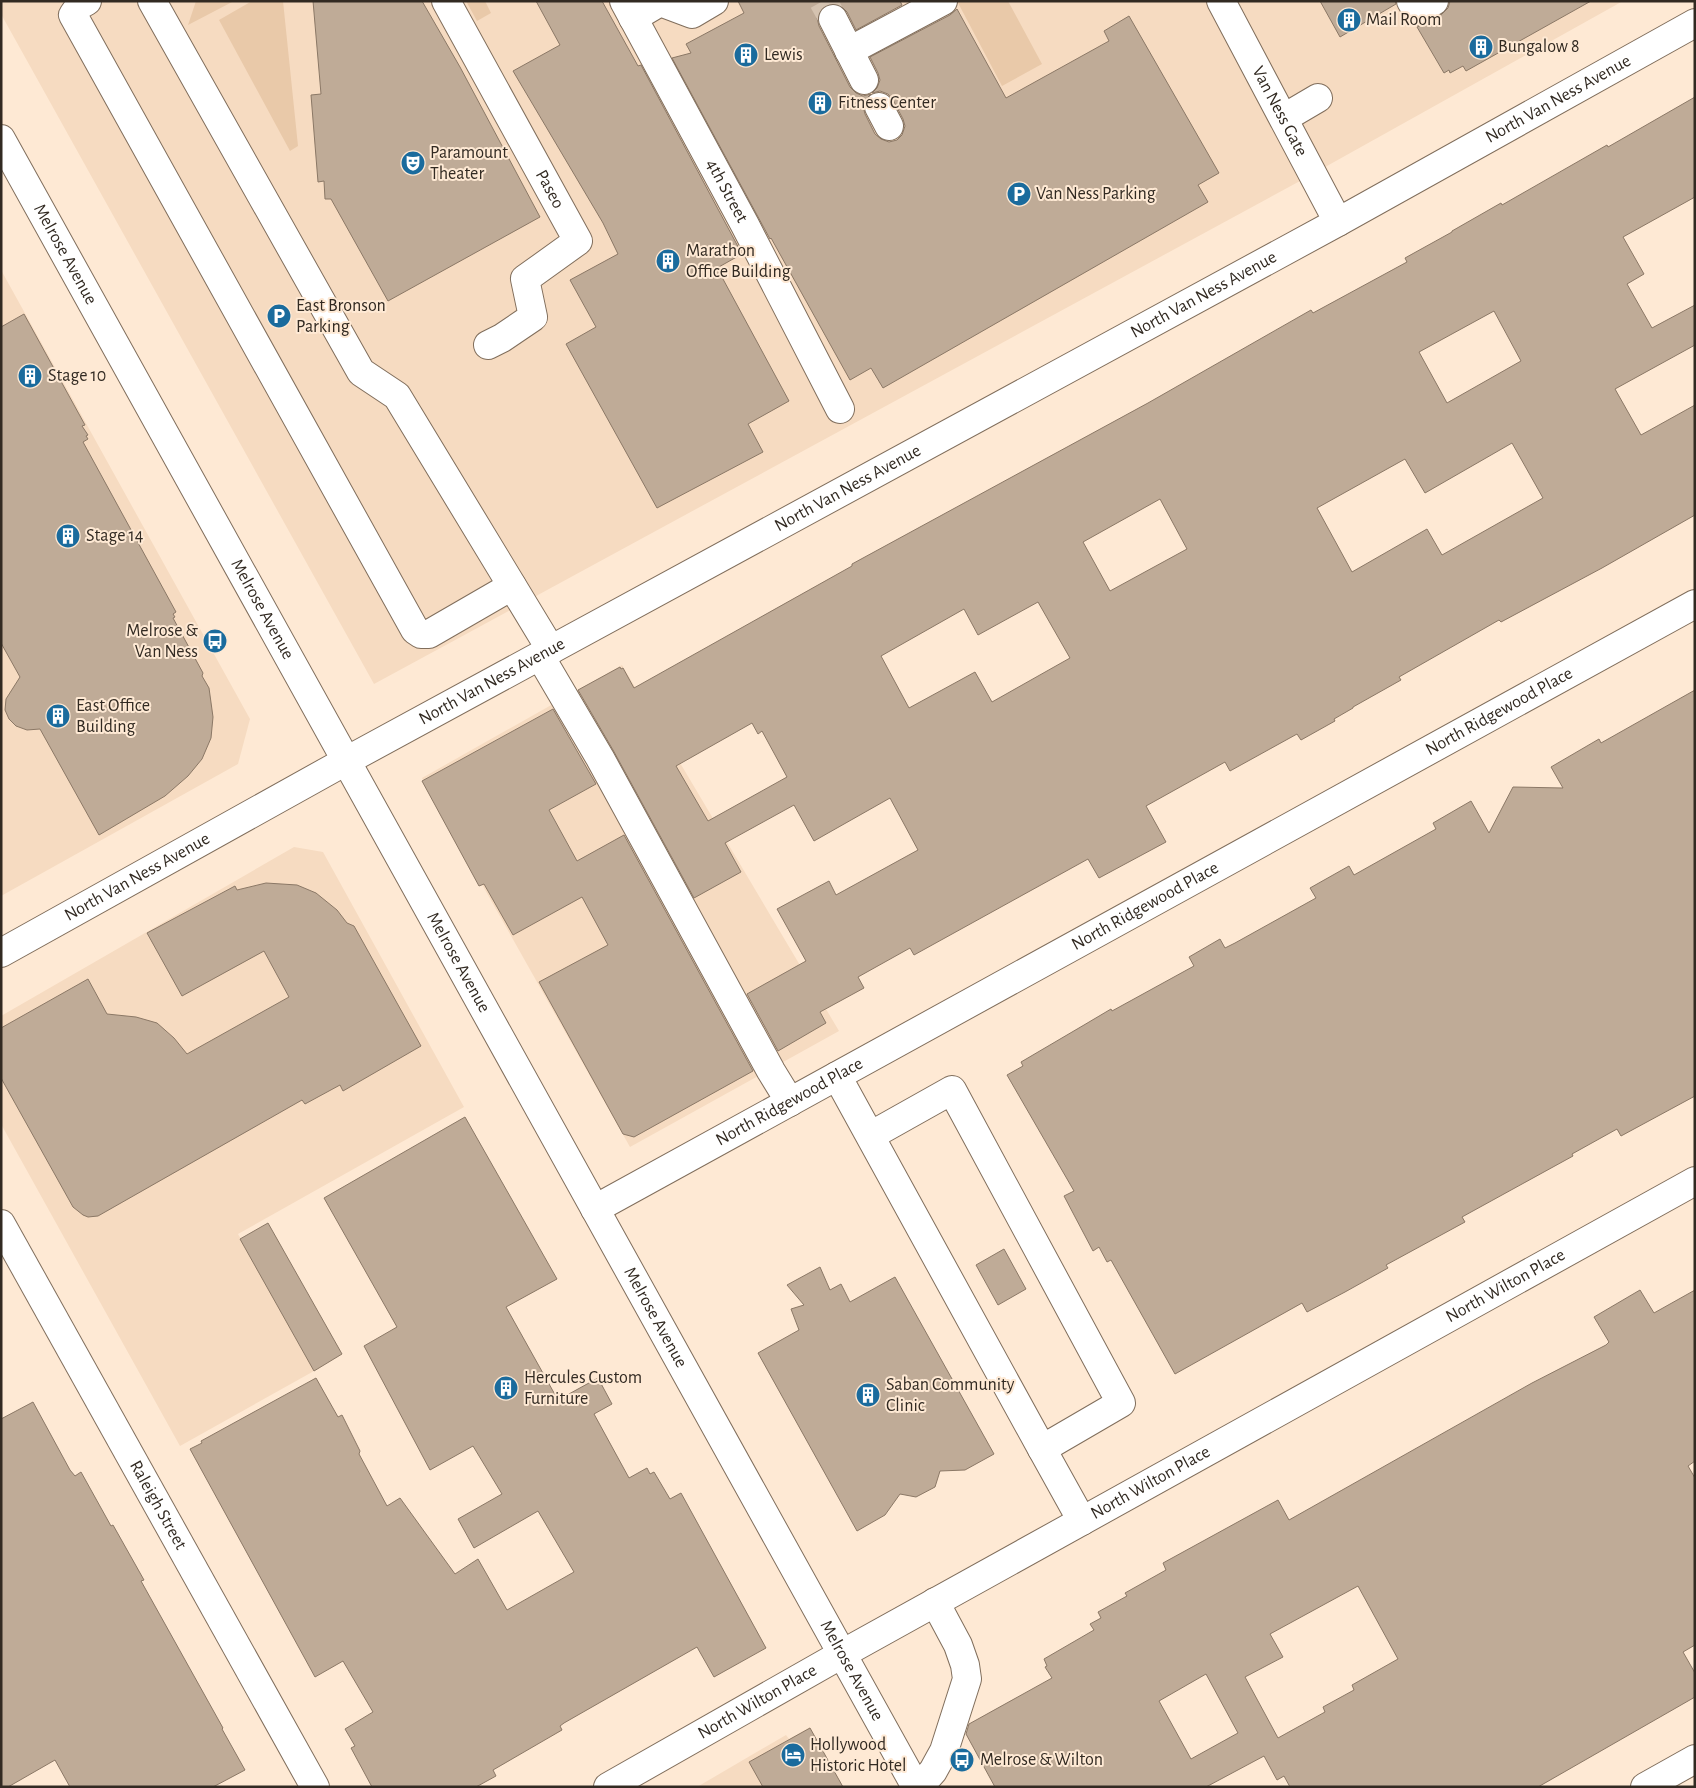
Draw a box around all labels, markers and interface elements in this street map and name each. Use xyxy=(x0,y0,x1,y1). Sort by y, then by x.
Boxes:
building icon: Mail Room xyxy=(1336,7,1362,33)
place label: Mail Room xyxy=(1366,11,1441,29)
building icon: Bungalow 8 xyxy=(1468,34,1494,60)
place label: Bungalow 8 xyxy=(1498,38,1579,56)
building icon: Lewis xyxy=(733,42,759,68)
place label: Lewis xyxy=(764,46,803,64)
street label: North Van Ness Avenue xyxy=(1483,52,1634,147)
street label: Van Ness Gate xyxy=(1248,64,1311,159)
building icon: Fitness Center xyxy=(807,90,833,116)
place label: Fitness Center xyxy=(838,94,936,112)
place label: Paramount Theater xyxy=(430,144,508,183)
theatre icon: Paramount Theater xyxy=(400,150,426,176)
street label: 4th Street xyxy=(702,156,751,226)
street label: Paseo xyxy=(532,167,567,212)
parking icon: Van Ness Parking xyxy=(1006,181,1032,207)
place label: Van Ness Parking xyxy=(1036,185,1156,203)
street label: Melrose Avenue xyxy=(30,201,100,308)
place label: Marathon Office Building xyxy=(686,242,791,281)
building icon: Marathon Office Building xyxy=(655,248,681,274)
street label: North Van Ness Avenue xyxy=(1128,248,1280,342)
place label: East Bronson Parking xyxy=(296,297,386,336)
parking icon: East Bronson Parking xyxy=(266,303,292,329)
building icon: Stage 10 xyxy=(17,363,43,389)
place label: Stage 10 xyxy=(48,367,106,385)
street label: North Van Ness Avenue xyxy=(772,441,924,535)
building icon: Stage 14 xyxy=(55,523,81,549)
place label: Stage 14 xyxy=(86,527,144,545)
street label: Melrose Avenue xyxy=(227,556,297,663)
place label: Melrose & Van Ness xyxy=(126,622,199,661)
bus stop icon: Melrose & Van Ness xyxy=(202,628,228,654)
street label: North Van Ness Avenue xyxy=(416,635,568,729)
street label: North Ridgewood Place xyxy=(1423,664,1576,759)
place label: East Office Building xyxy=(76,697,150,736)
building icon: East Office Building xyxy=(45,703,71,729)
street label: North Van Ness Avenue xyxy=(62,830,213,925)
street label: North Ridgewood Place xyxy=(1069,859,1222,954)
street label: Melrose Avenue xyxy=(423,909,493,1016)
street label: North Ridgewood Place xyxy=(713,1054,866,1150)
street label: North Wilton Place xyxy=(1443,1246,1568,1326)
street label: Melrose Avenue xyxy=(620,1264,690,1371)
place label: Hercules Custom Furniture xyxy=(524,1369,642,1408)
building icon: Hercules Custom Furniture xyxy=(493,1375,519,1401)
place label: Saban Community Clinic xyxy=(886,1376,1015,1415)
building icon: Saban Community Clinic xyxy=(855,1382,881,1408)
street label: North Wilton Place xyxy=(1088,1443,1213,1523)
street label: Raleigh Street xyxy=(126,1458,190,1553)
street label: Melrose Avenue xyxy=(816,1618,886,1724)
street label: North Wilton Place xyxy=(695,1661,820,1743)
place label: Hollywood Historic Hotel xyxy=(810,1736,907,1775)
hotel icon: Hollywood Historic Hotel xyxy=(780,1742,806,1768)
bus stop icon: Melrose & Wilton xyxy=(949,1747,975,1773)
place label: Melrose & Wilton xyxy=(980,1751,1103,1769)

